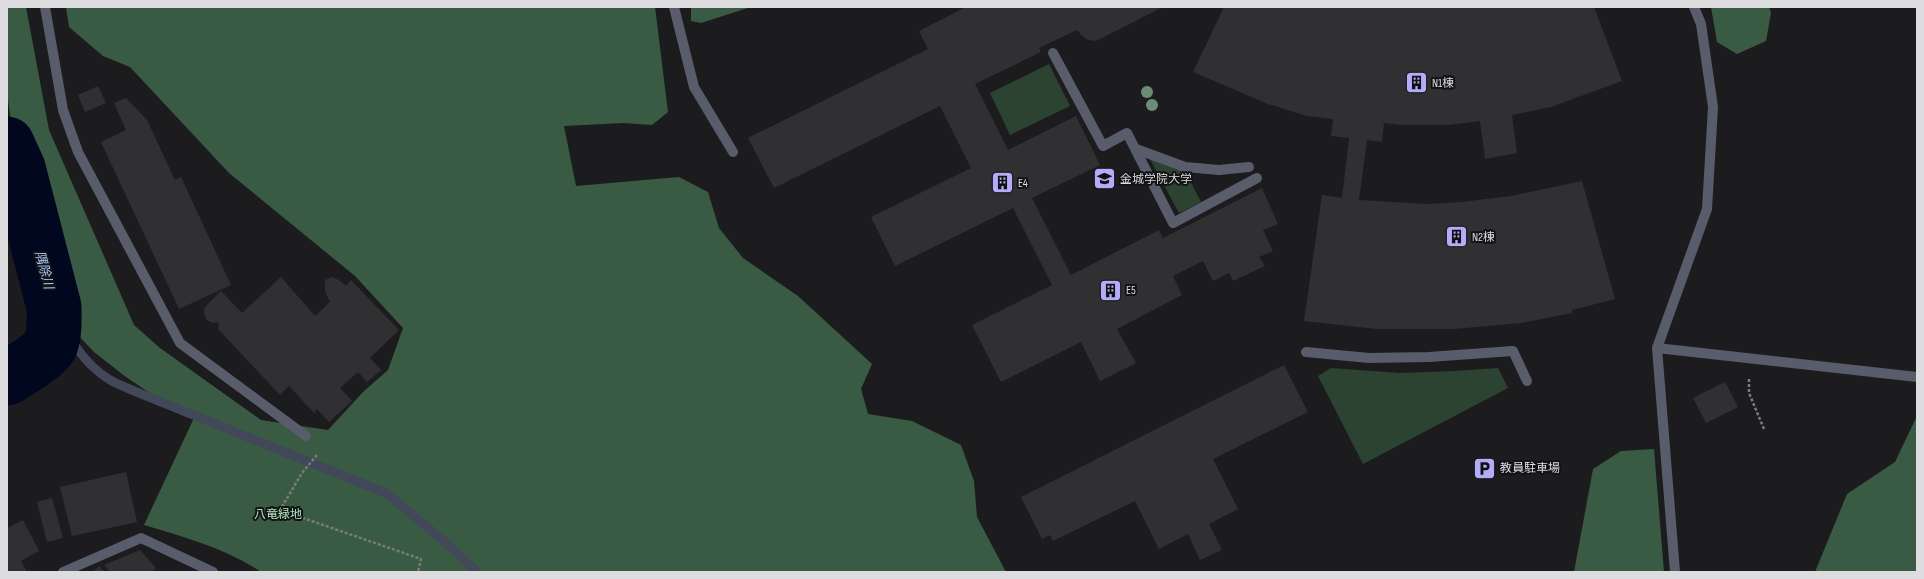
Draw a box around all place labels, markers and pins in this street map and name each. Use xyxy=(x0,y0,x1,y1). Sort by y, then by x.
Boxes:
building icon: N1棟 xyxy=(1403,70,1429,96)
place label: N1棟 xyxy=(1432,76,1454,91)
school or university icon: 金城学院大学 xyxy=(1092,166,1118,192)
building icon: E4 xyxy=(989,170,1015,196)
place label: 金城学院大学 xyxy=(1120,172,1192,187)
place label: E4 xyxy=(1018,176,1028,191)
building icon: N2棟 xyxy=(1444,224,1470,250)
place label: N2棟 xyxy=(1472,230,1495,245)
building icon: E5 xyxy=(1098,277,1124,303)
place label: E5 xyxy=(1126,283,1136,298)
parking icon: 教員駐車場 xyxy=(1471,455,1497,481)
place label: 教員駐車場 xyxy=(1500,461,1560,476)

